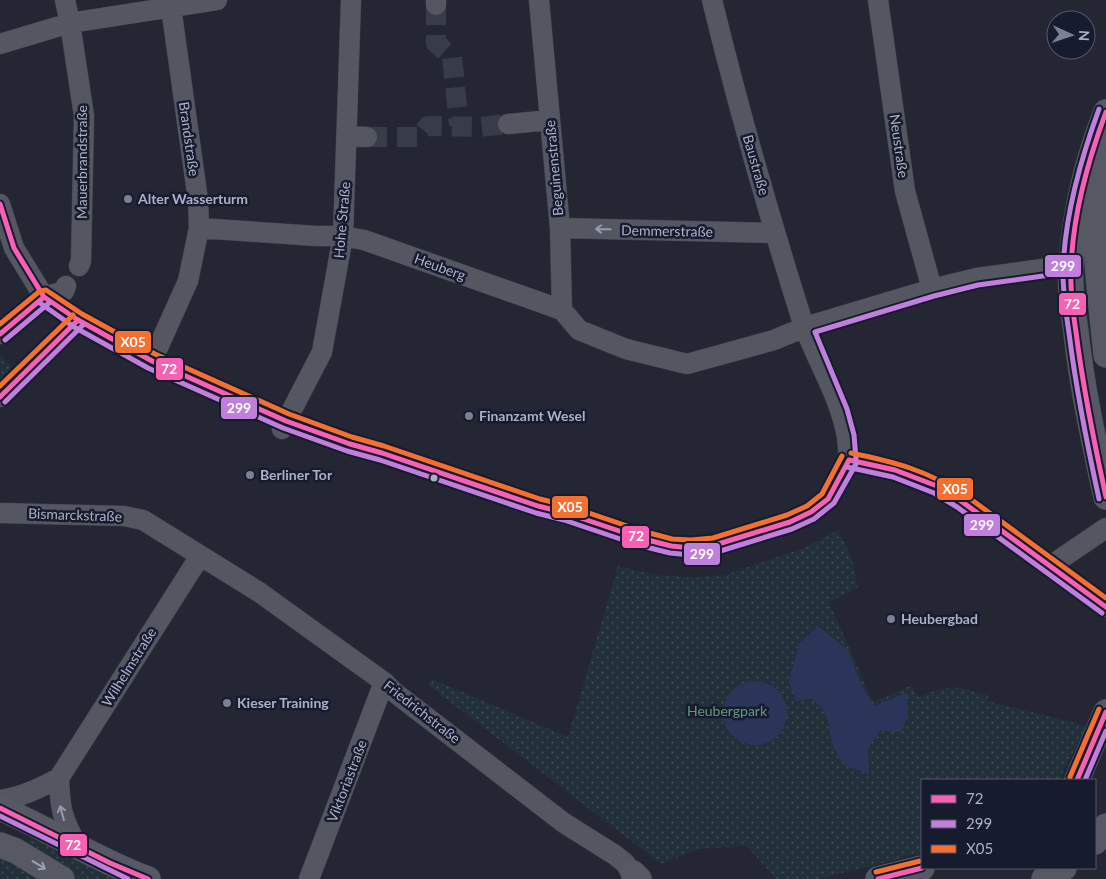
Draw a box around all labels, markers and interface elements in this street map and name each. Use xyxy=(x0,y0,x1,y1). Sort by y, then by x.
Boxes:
north arrow xyxy=(1046,10,1096,60)
text: N xyxy=(1076,30,1093,42)
street label: Brandstraße xyxy=(176,101,203,177)
street label: Mauerbrandstraße xyxy=(73,105,90,219)
street label: Neustraße xyxy=(887,113,912,179)
street label: Beguinenstraße xyxy=(541,119,566,217)
street label: Baustraße xyxy=(740,133,773,197)
street label: Hohe Straße xyxy=(330,181,353,259)
place label: Alter Wasserturm xyxy=(137,190,248,207)
marker: Alter Wasserturm xyxy=(122,193,134,205)
street label: Demmerstraße xyxy=(621,221,713,240)
one-way arrow xyxy=(596,224,612,234)
street label: Heuberg xyxy=(412,249,468,284)
line badge: 299 xyxy=(1044,254,1082,278)
text: 299 xyxy=(1051,257,1075,274)
line badge: 72 xyxy=(1058,292,1087,316)
text: 72 xyxy=(1064,295,1080,312)
line badge: X05 xyxy=(114,330,152,354)
text: X05 xyxy=(120,333,146,350)
line badge: 72 xyxy=(155,357,184,381)
text: 72 xyxy=(161,360,177,377)
line badge: 299 xyxy=(220,396,258,420)
text: 299 xyxy=(227,399,251,416)
place label: Finanzamt Wesel xyxy=(479,407,586,424)
marker: Finanzamt Wesel xyxy=(463,410,475,422)
place label: Berliner Tor xyxy=(260,466,333,483)
marker: Berliner Tor xyxy=(244,469,256,481)
unlabelled marker xyxy=(429,473,439,483)
line badge: X05 xyxy=(936,477,974,501)
text: X05 xyxy=(942,480,968,497)
line badge: X05 xyxy=(551,495,589,519)
text: X05 xyxy=(557,498,583,515)
street label: Bismarckstraße xyxy=(28,504,122,525)
line badge: 299 xyxy=(963,513,1001,537)
text: 299 xyxy=(970,516,994,533)
line badge: 72 xyxy=(621,525,650,549)
text: 72 xyxy=(628,527,644,544)
line badge: 299 xyxy=(683,542,721,566)
text: 299 xyxy=(690,545,714,562)
place label: Heubergbad xyxy=(901,610,978,627)
marker: Heubergbad xyxy=(885,613,897,625)
street label: Wilhelmstraße xyxy=(98,624,160,709)
street label: Friedrichstraße xyxy=(381,676,464,747)
place label: Kieser Training xyxy=(237,694,329,711)
marker: Kieser Training xyxy=(221,697,233,709)
park label: Heubergpark xyxy=(687,702,768,719)
street label: Viktoriastraße xyxy=(323,737,370,824)
legend xyxy=(921,779,1096,869)
text: 72 xyxy=(966,789,983,807)
one-way arrow xyxy=(57,806,66,822)
text: 299 xyxy=(966,814,992,832)
line badge: 72 xyxy=(59,833,88,857)
text: 72 xyxy=(65,836,81,853)
text: X05 xyxy=(966,839,993,857)
one-way arrow xyxy=(32,860,46,870)

